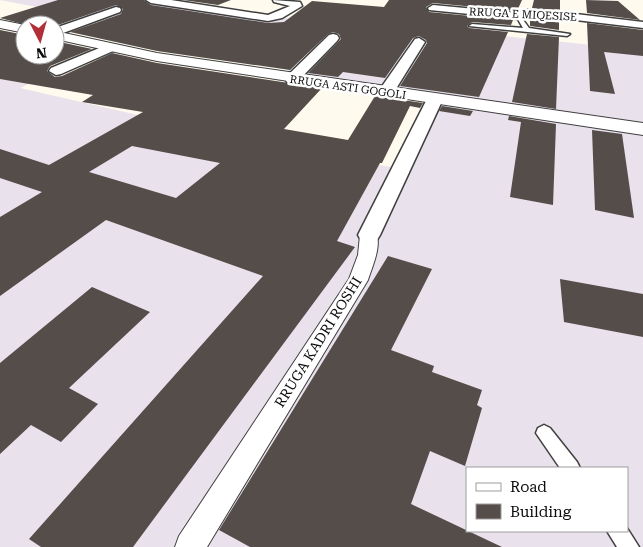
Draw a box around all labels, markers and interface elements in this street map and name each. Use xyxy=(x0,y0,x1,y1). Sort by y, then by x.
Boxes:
street label: RRUGA E MIQESISE xyxy=(469,5,577,24)
north arrow xyxy=(15,15,65,65)
text: N xyxy=(35,44,48,61)
street label: RRUGA ASTI GOGOLI xyxy=(289,73,407,102)
street label: RRUGA KADRI ROSHI xyxy=(271,274,365,410)
legend xyxy=(466,467,628,532)
text: Road xyxy=(510,478,547,496)
text: Building xyxy=(510,503,572,521)

